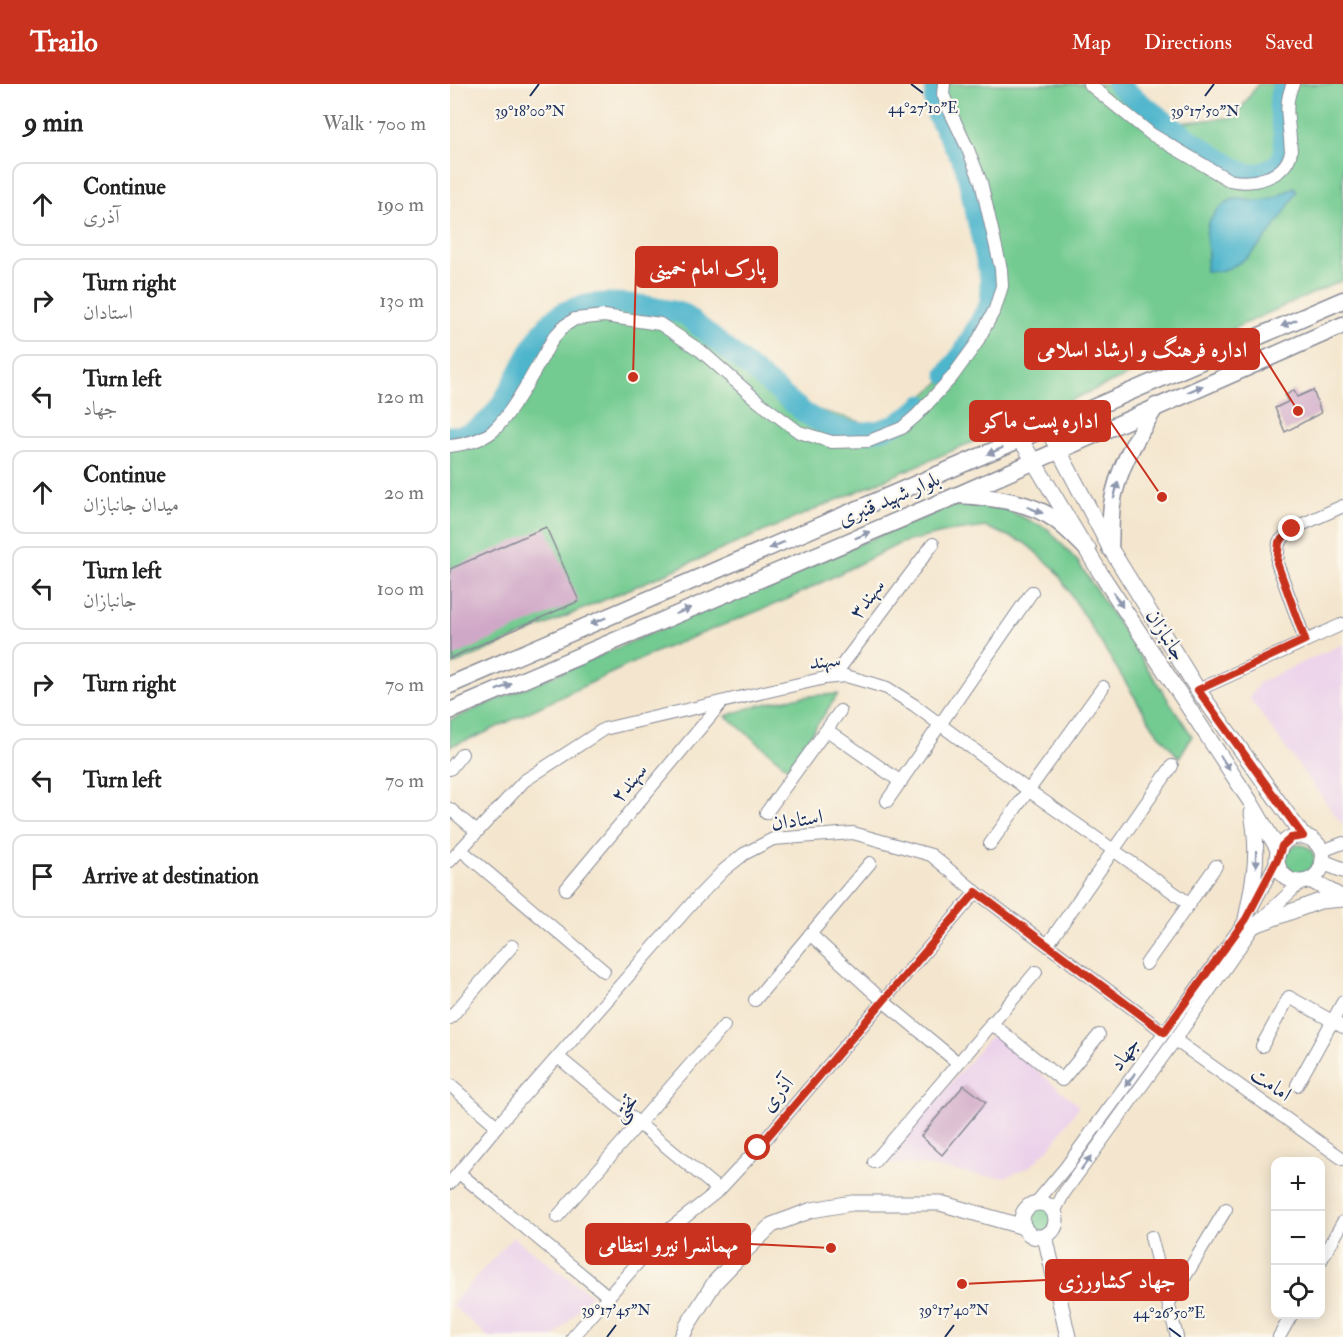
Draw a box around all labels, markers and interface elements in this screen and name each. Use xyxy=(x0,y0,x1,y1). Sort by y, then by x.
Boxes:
text: Trailo xyxy=(30,25,98,60)
text: Map xyxy=(1071,29,1111,56)
text: Directions xyxy=(1144,29,1232,56)
text: Saved xyxy=(1265,29,1313,56)
text: 44°27'10"E xyxy=(888,99,958,118)
text: 39°18'00"N xyxy=(495,102,566,121)
text: 39°17'50"N xyxy=(1171,102,1240,121)
text: 9 min xyxy=(24,107,83,139)
text: Walk · 700 m xyxy=(323,111,426,136)
text: Continue xyxy=(83,173,166,201)
icon: ahead xyxy=(26,188,59,221)
text: 190 m xyxy=(377,192,424,217)
text: آذری xyxy=(83,204,120,229)
callout: پارک امام خمینی xyxy=(636,247,777,287)
text: پارک امام خمینی xyxy=(649,254,767,287)
text: Turn right xyxy=(83,269,176,297)
icon: right xyxy=(26,284,59,317)
text: 130 m xyxy=(379,288,424,313)
text: استادان xyxy=(83,300,133,325)
one-way arrow xyxy=(1280,318,1298,328)
callout: اداره فرهنگ و ارشاد اسلامی xyxy=(1025,329,1259,369)
text: اداره فرهنگ و ارشاد اسلامی xyxy=(1036,335,1247,364)
text: Turn left xyxy=(83,365,162,393)
icon: left xyxy=(26,380,59,413)
text: 120 m xyxy=(377,384,424,409)
one-way arrow xyxy=(1186,384,1204,393)
text: جهاد xyxy=(83,396,117,421)
callout: اداره پست ماکو xyxy=(970,401,1110,441)
text: اداره پست ماکو xyxy=(980,407,1098,436)
one-way arrow xyxy=(986,447,1004,457)
text: Continue xyxy=(83,461,166,489)
street label: بلوار شهید قنبری xyxy=(834,465,944,533)
icon: ahead xyxy=(26,476,59,509)
text: 20 m xyxy=(384,480,424,505)
one-way arrow xyxy=(1112,480,1122,499)
text: میدان جانبازان xyxy=(83,492,179,517)
one-way arrow xyxy=(1026,506,1044,515)
route end xyxy=(1278,515,1304,541)
one-way arrow xyxy=(854,530,872,540)
one-way arrow xyxy=(768,540,786,550)
text: Turn left xyxy=(83,557,162,585)
icon: left xyxy=(26,572,59,605)
street label: سهند۳ xyxy=(843,573,891,625)
text: 100 m xyxy=(377,576,424,601)
text: جانبازان xyxy=(83,588,137,613)
one-way arrow xyxy=(1112,592,1123,608)
street label: جانبازان xyxy=(1139,604,1193,666)
one-way arrow xyxy=(674,606,692,615)
one-way arrow xyxy=(588,616,606,626)
street label: سهند xyxy=(808,646,842,676)
icon: right xyxy=(26,668,59,701)
text: Turn right xyxy=(83,670,176,698)
text: 70 m xyxy=(385,672,424,697)
one-way arrow xyxy=(495,683,512,692)
one-way arrow xyxy=(1219,755,1230,771)
street label: سهند۲ xyxy=(604,757,654,809)
icon: left xyxy=(26,764,59,797)
text: Turn left xyxy=(83,766,162,794)
text: 70 m xyxy=(385,768,424,793)
street label: استادان xyxy=(769,803,825,837)
one-way arrow xyxy=(1251,850,1261,869)
icon: arrive xyxy=(26,860,59,893)
text: Arrive at destination xyxy=(83,862,259,890)
street label: جهاد xyxy=(1103,1031,1147,1077)
street label: امامت xyxy=(1245,1060,1297,1108)
street label: آذری xyxy=(754,1069,801,1117)
one-way arrow xyxy=(1124,1071,1136,1087)
street label: تختی xyxy=(605,1088,645,1128)
route start xyxy=(744,1134,770,1160)
one-way arrow xyxy=(1079,1156,1091,1171)
map controls xyxy=(1271,1157,1325,1319)
button: + xyxy=(1271,1157,1325,1211)
button: − xyxy=(1271,1211,1325,1265)
callout: مهمانسرا نیرو انتظامی xyxy=(586,1224,750,1264)
text: مهمانسرا نیرو انتظامی xyxy=(597,1231,739,1260)
callout: جهاد کشاورزی xyxy=(1046,1260,1188,1300)
button: locate xyxy=(1271,1265,1325,1319)
text: جهاد کشاورزی xyxy=(1058,1267,1176,1295)
text: 39°17'45"N xyxy=(581,1301,651,1320)
text: 39°17'40"N xyxy=(919,1301,990,1320)
text: 44°26'50"E xyxy=(1133,1304,1205,1323)

